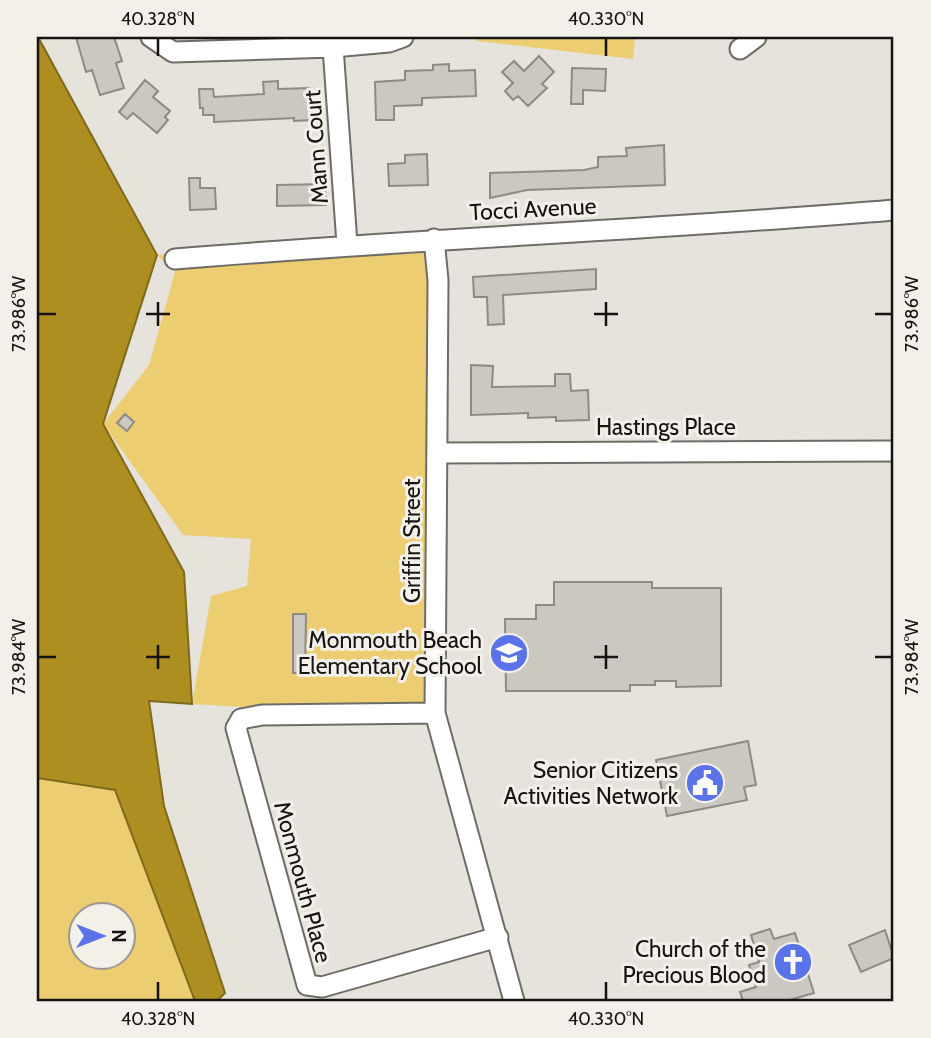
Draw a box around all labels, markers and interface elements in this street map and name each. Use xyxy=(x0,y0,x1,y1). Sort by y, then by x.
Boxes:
text: 40.328°N xyxy=(121,8,195,30)
text: 40.330°N xyxy=(568,8,644,30)
street label: Mann Court xyxy=(298,89,334,205)
street label: Tocci Avenue xyxy=(469,192,597,226)
text: 73.986°W xyxy=(8,276,30,352)
text: 73.986°W xyxy=(901,276,923,352)
street label: Hastings Place xyxy=(596,413,736,441)
street label: Griffin Street xyxy=(398,478,426,603)
text: 73.984°W xyxy=(8,619,30,695)
text: 73.984°W xyxy=(901,619,923,695)
place label: Monmouth Beach Elementary School xyxy=(298,626,483,680)
school or university icon: Monmouth Beach Elementary School xyxy=(488,632,530,674)
place label: Senior Citizens Activities Network xyxy=(504,756,679,810)
public building icon: Senior Citizens Activities Network xyxy=(684,762,726,804)
street label: Monmouth Place xyxy=(268,798,338,966)
north arrow xyxy=(66,902,136,972)
text: N xyxy=(107,929,130,943)
place label: Church of the Precious Blood xyxy=(623,935,766,989)
church icon: Church of the Precious Blood xyxy=(772,941,814,983)
text: 40.328°N xyxy=(121,1008,195,1030)
text: 40.330°N xyxy=(568,1008,644,1030)

